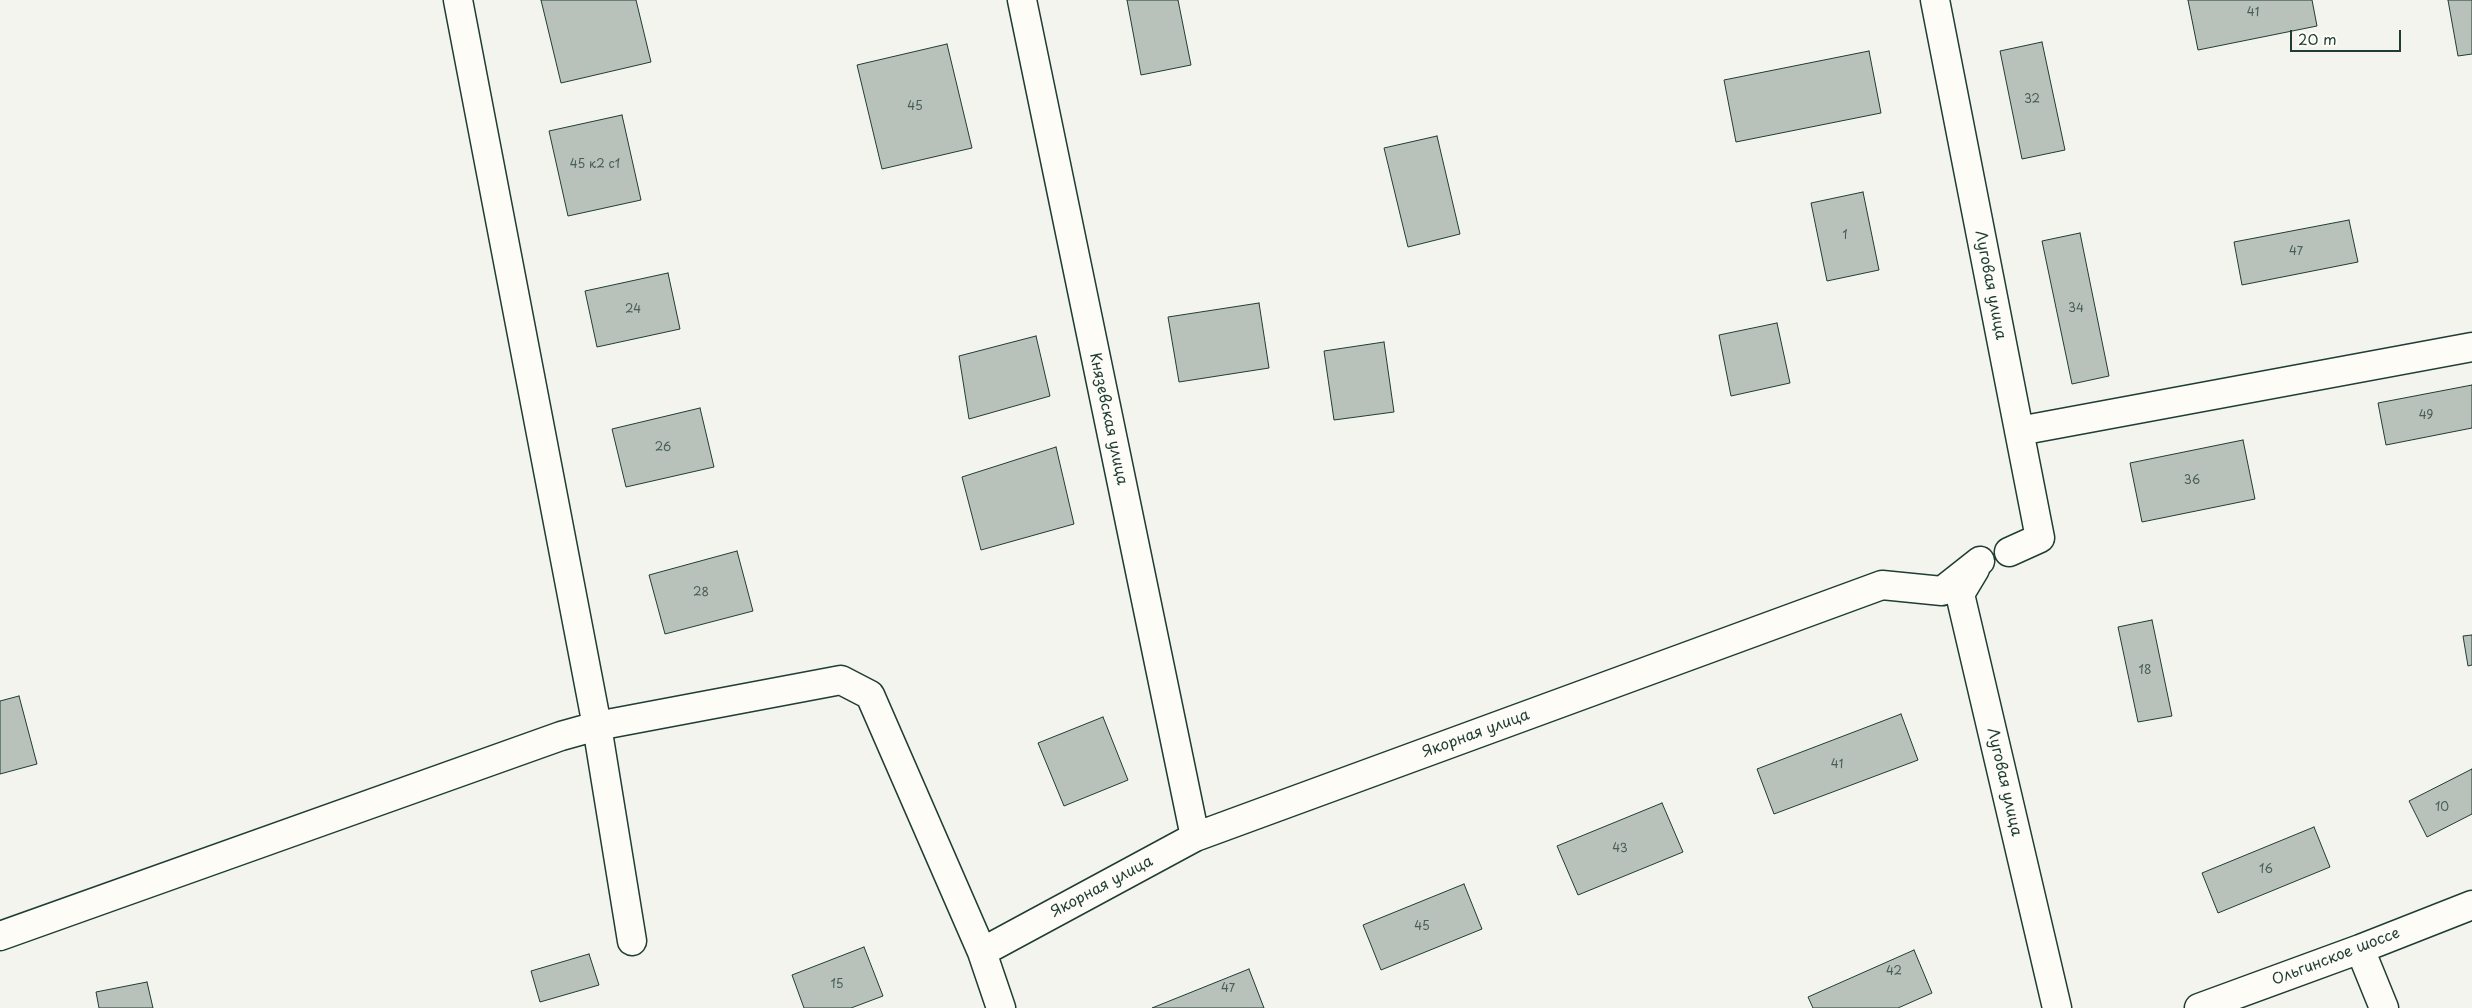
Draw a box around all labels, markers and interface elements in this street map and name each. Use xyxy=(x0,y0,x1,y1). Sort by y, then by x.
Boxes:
house number: 41 xyxy=(2247,6,2259,20)
scale bar xyxy=(2292,20,2403,52)
text: 20 m xyxy=(2298,27,2337,50)
house number: 32 xyxy=(2024,93,2040,107)
house number: 45 xyxy=(907,100,923,114)
house number: 45 к2 с1 xyxy=(570,158,620,172)
house number: 1 xyxy=(1842,229,1848,243)
street label: Луговая улица xyxy=(1971,229,2009,341)
house number: 47 xyxy=(2289,245,2303,259)
house number: 34 xyxy=(2068,302,2084,316)
house number: 24 xyxy=(625,303,641,317)
street label: Князевская улица xyxy=(1085,351,1131,487)
house number: 49 xyxy=(2419,409,2433,423)
house number: 26 xyxy=(655,441,671,455)
house number: 36 xyxy=(2184,474,2200,488)
house number: 28 xyxy=(693,586,709,600)
house number: 18 xyxy=(2139,664,2151,678)
street label: Якорная улица xyxy=(1420,706,1532,762)
street label: Луговая улица xyxy=(1983,726,2025,838)
house number: 41 xyxy=(1831,758,1843,772)
house number: 10 xyxy=(2435,801,2449,815)
house number: 43 xyxy=(1612,842,1628,856)
street label: Якорная улица xyxy=(1048,853,1156,921)
house number: 16 xyxy=(2259,863,2273,877)
house number: 45 xyxy=(1414,920,1430,934)
street label: Ольгинское шоссе xyxy=(2269,924,2403,990)
house number: 42 xyxy=(1886,965,1902,979)
house number: 15 xyxy=(830,978,844,992)
house number: 47 xyxy=(1221,982,1235,996)

